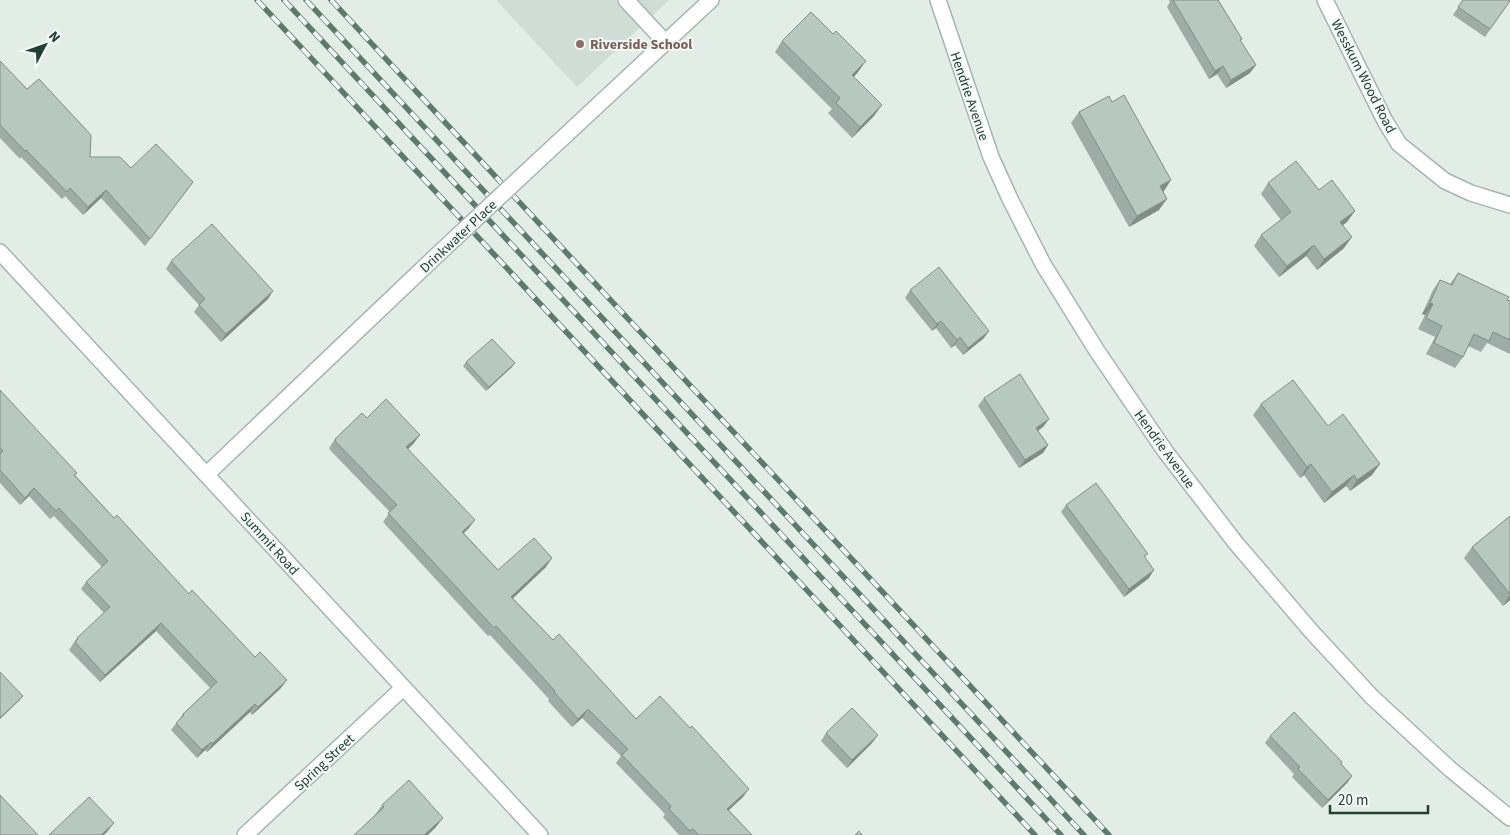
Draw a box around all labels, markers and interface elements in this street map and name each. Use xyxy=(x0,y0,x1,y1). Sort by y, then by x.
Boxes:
street label: Wesskum Wood Road xyxy=(1326,16,1400,137)
north arrow xyxy=(20,20,70,70)
text: N xyxy=(43,27,65,47)
place label: Riverside School xyxy=(590,35,692,55)
marker: Riverside School xyxy=(574,38,586,50)
street label: Hendrie Avenue xyxy=(945,49,994,143)
street label: Drinkwater Place xyxy=(416,196,502,278)
street label: Hendrie Avenue xyxy=(1129,406,1200,493)
street label: Summit Road xyxy=(235,508,303,580)
street label: Spring Street xyxy=(290,729,360,796)
scale bar xyxy=(1330,782,1428,814)
text: 20 m xyxy=(1338,790,1368,811)

